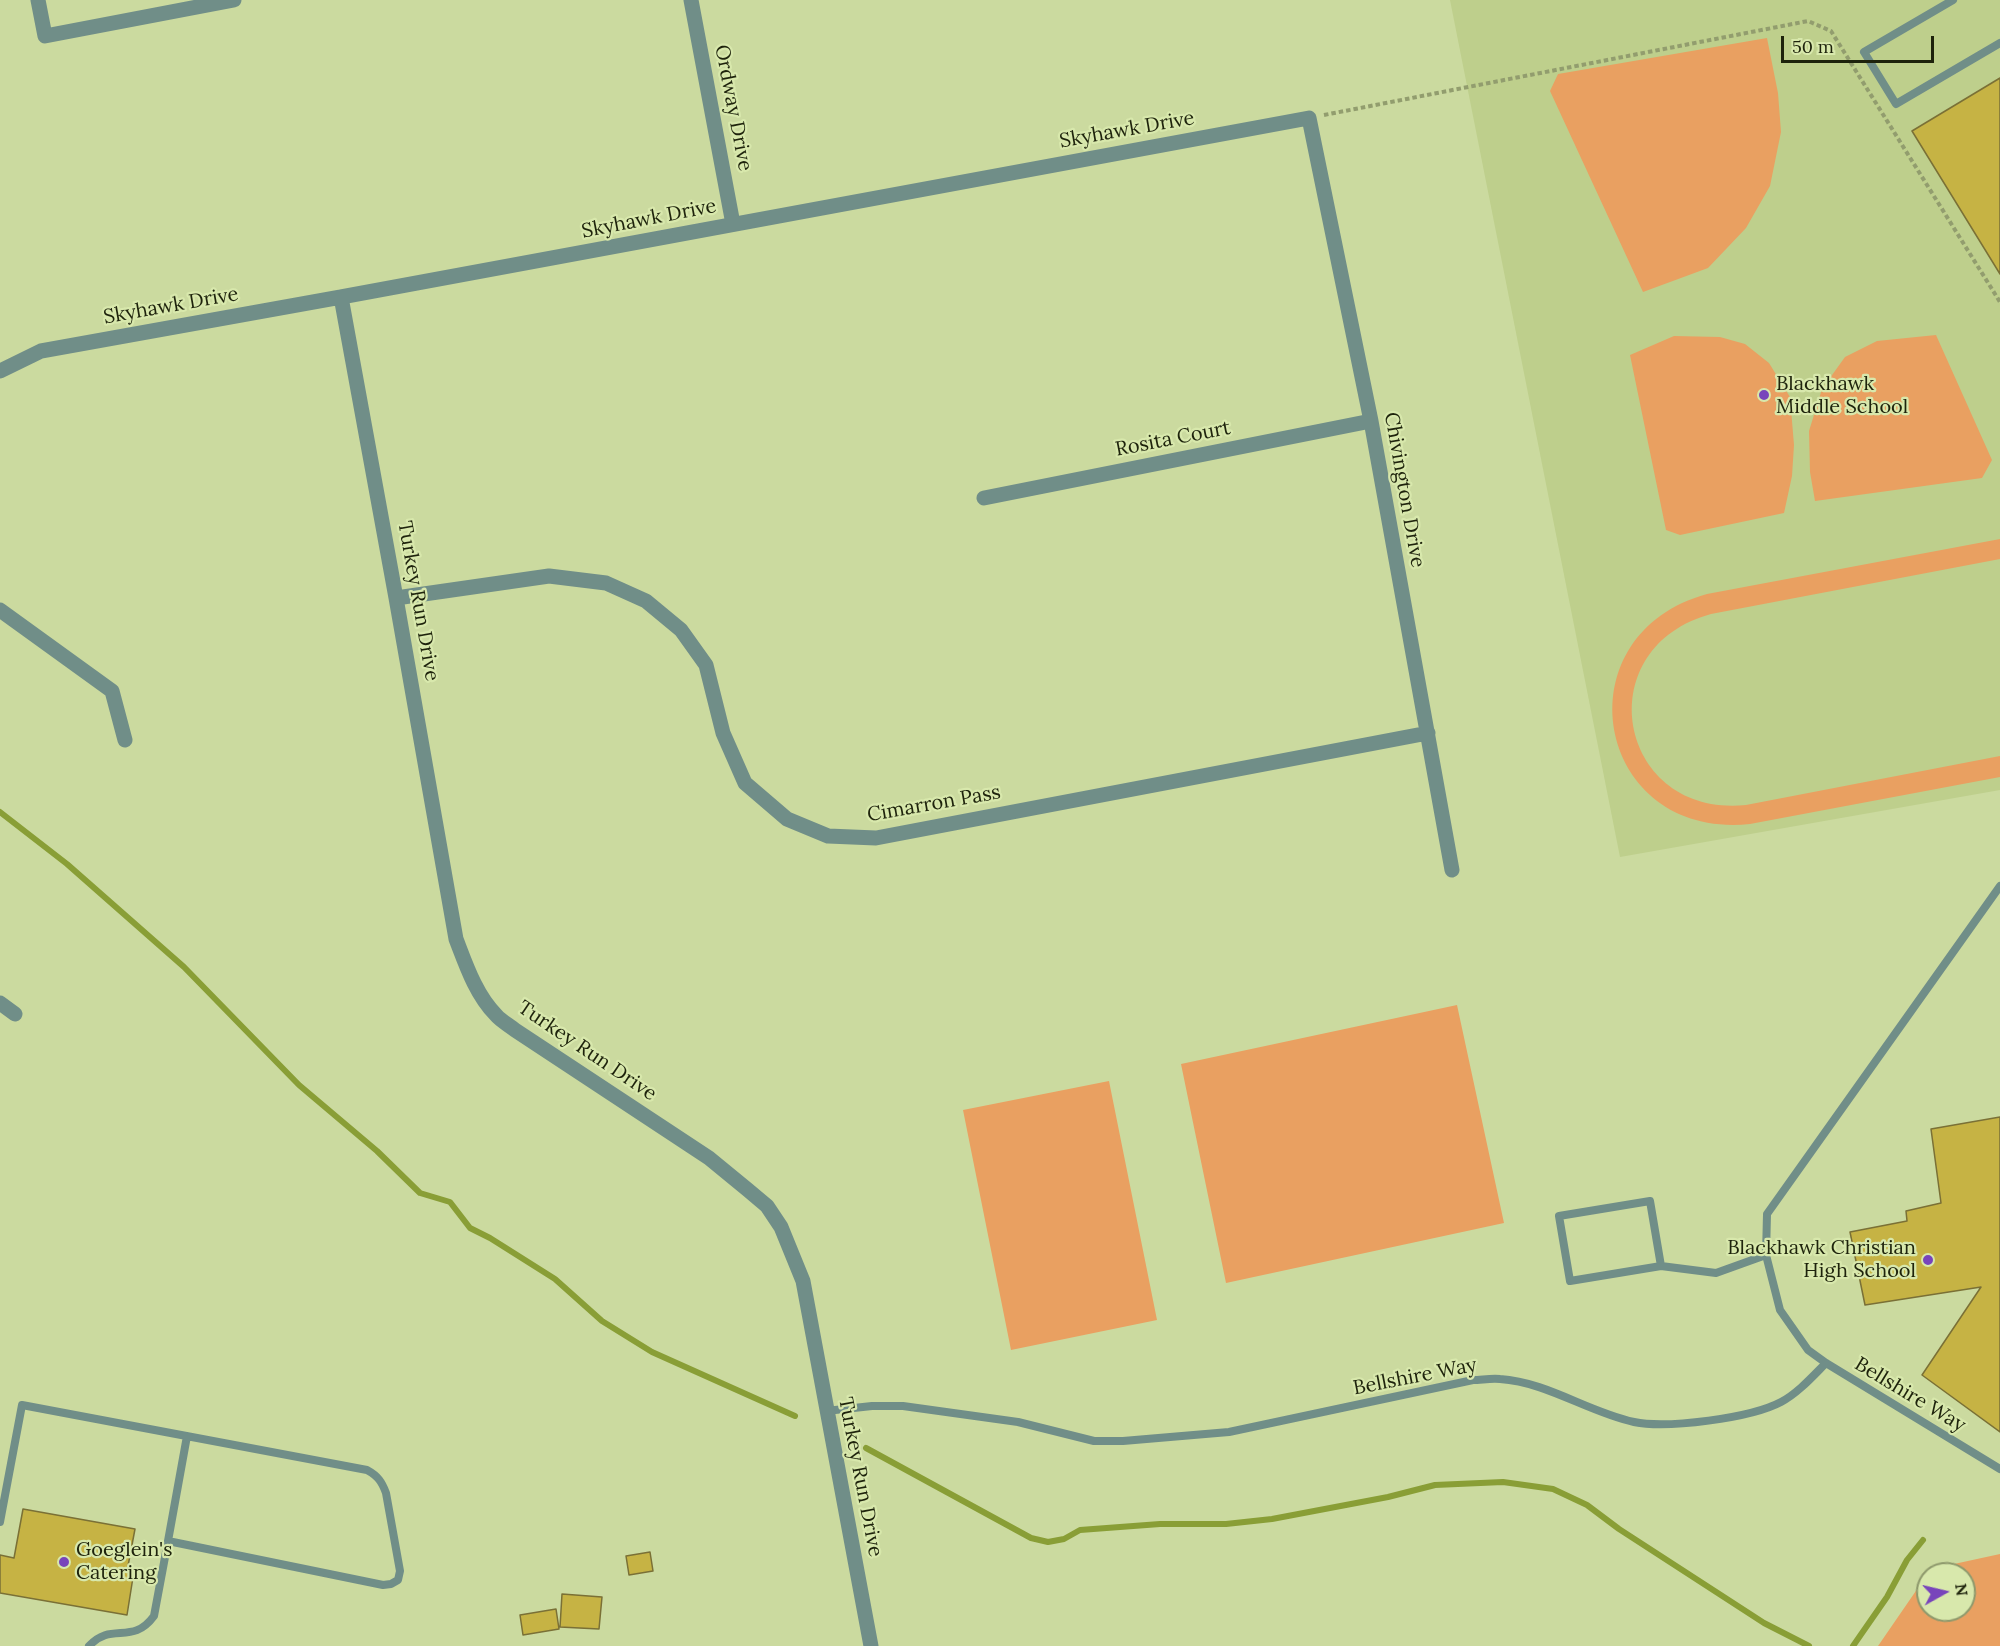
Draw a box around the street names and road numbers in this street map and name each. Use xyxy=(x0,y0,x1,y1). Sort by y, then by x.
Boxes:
street label: Ordway Drive xyxy=(709,43,757,173)
street label: Skyhawk Drive xyxy=(1058,106,1196,154)
street label: Skyhawk Drive xyxy=(580,194,718,244)
street label: Skyhawk Drive xyxy=(102,282,240,330)
street label: Chivington Drive xyxy=(1379,410,1429,570)
street label: Rosita Court xyxy=(1113,416,1233,462)
street label: Turkey Run Drive xyxy=(392,519,444,683)
street label: Cimarron Pass xyxy=(865,780,1003,828)
street label: Turkey Run Drive xyxy=(513,996,661,1106)
street label: Bellshire Way xyxy=(1850,1352,1970,1438)
street label: Bellshire Way xyxy=(1351,1353,1479,1401)
street label: Turkey Run Drive xyxy=(833,1395,887,1559)

